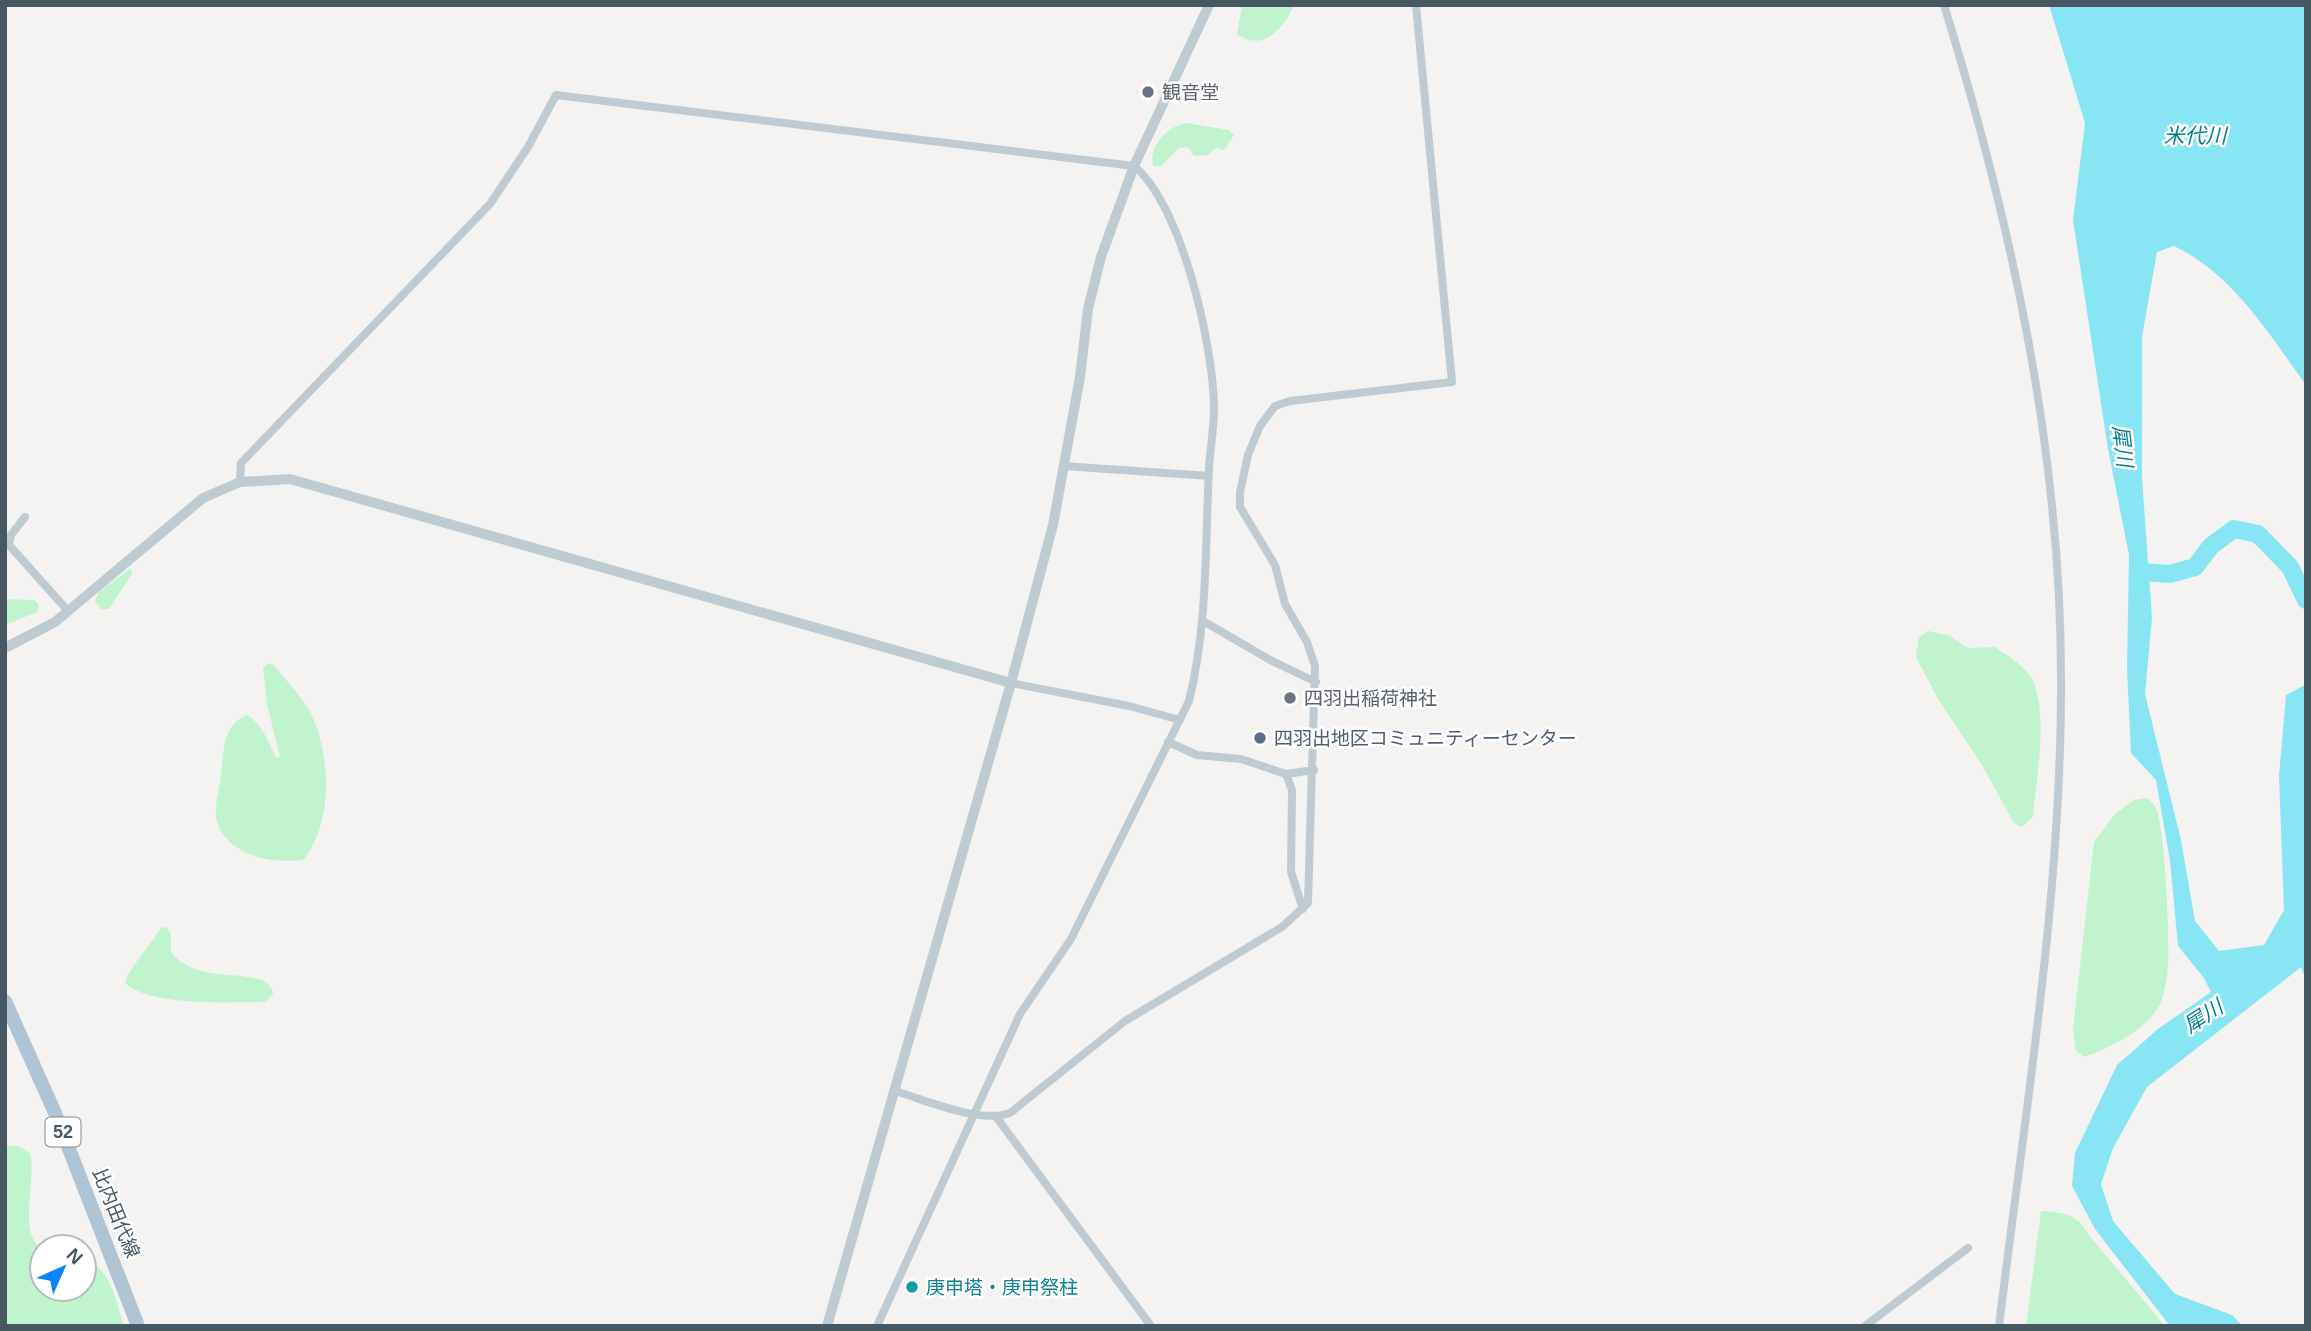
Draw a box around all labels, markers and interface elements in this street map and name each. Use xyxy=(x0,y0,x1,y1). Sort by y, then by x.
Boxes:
place label: 観音堂 xyxy=(1162,82,1219,103)
marker: 観音堂 xyxy=(1140,84,1156,100)
water label: 米代川 xyxy=(2164,124,2228,147)
water label: 犀川 xyxy=(2109,424,2137,470)
place label: 四羽出稲荷神社 xyxy=(1304,688,1437,709)
marker: 四羽出稲荷神社 xyxy=(1282,690,1298,706)
place label: 四羽出地区コミュニティーセンター xyxy=(1274,728,1577,749)
marker: 四羽出地区コミュニティーセンター xyxy=(1252,730,1268,746)
water label: 犀川 xyxy=(2179,994,2229,1037)
road number: 52 xyxy=(46,1118,80,1147)
street label: 比内田代線 xyxy=(88,1165,144,1261)
north arrow xyxy=(28,1233,98,1303)
text: N xyxy=(62,1244,87,1269)
place label: 庚申塔・庚申祭柱 xyxy=(926,1277,1078,1298)
marker: 庚申塔・庚申祭柱 xyxy=(904,1279,920,1295)

